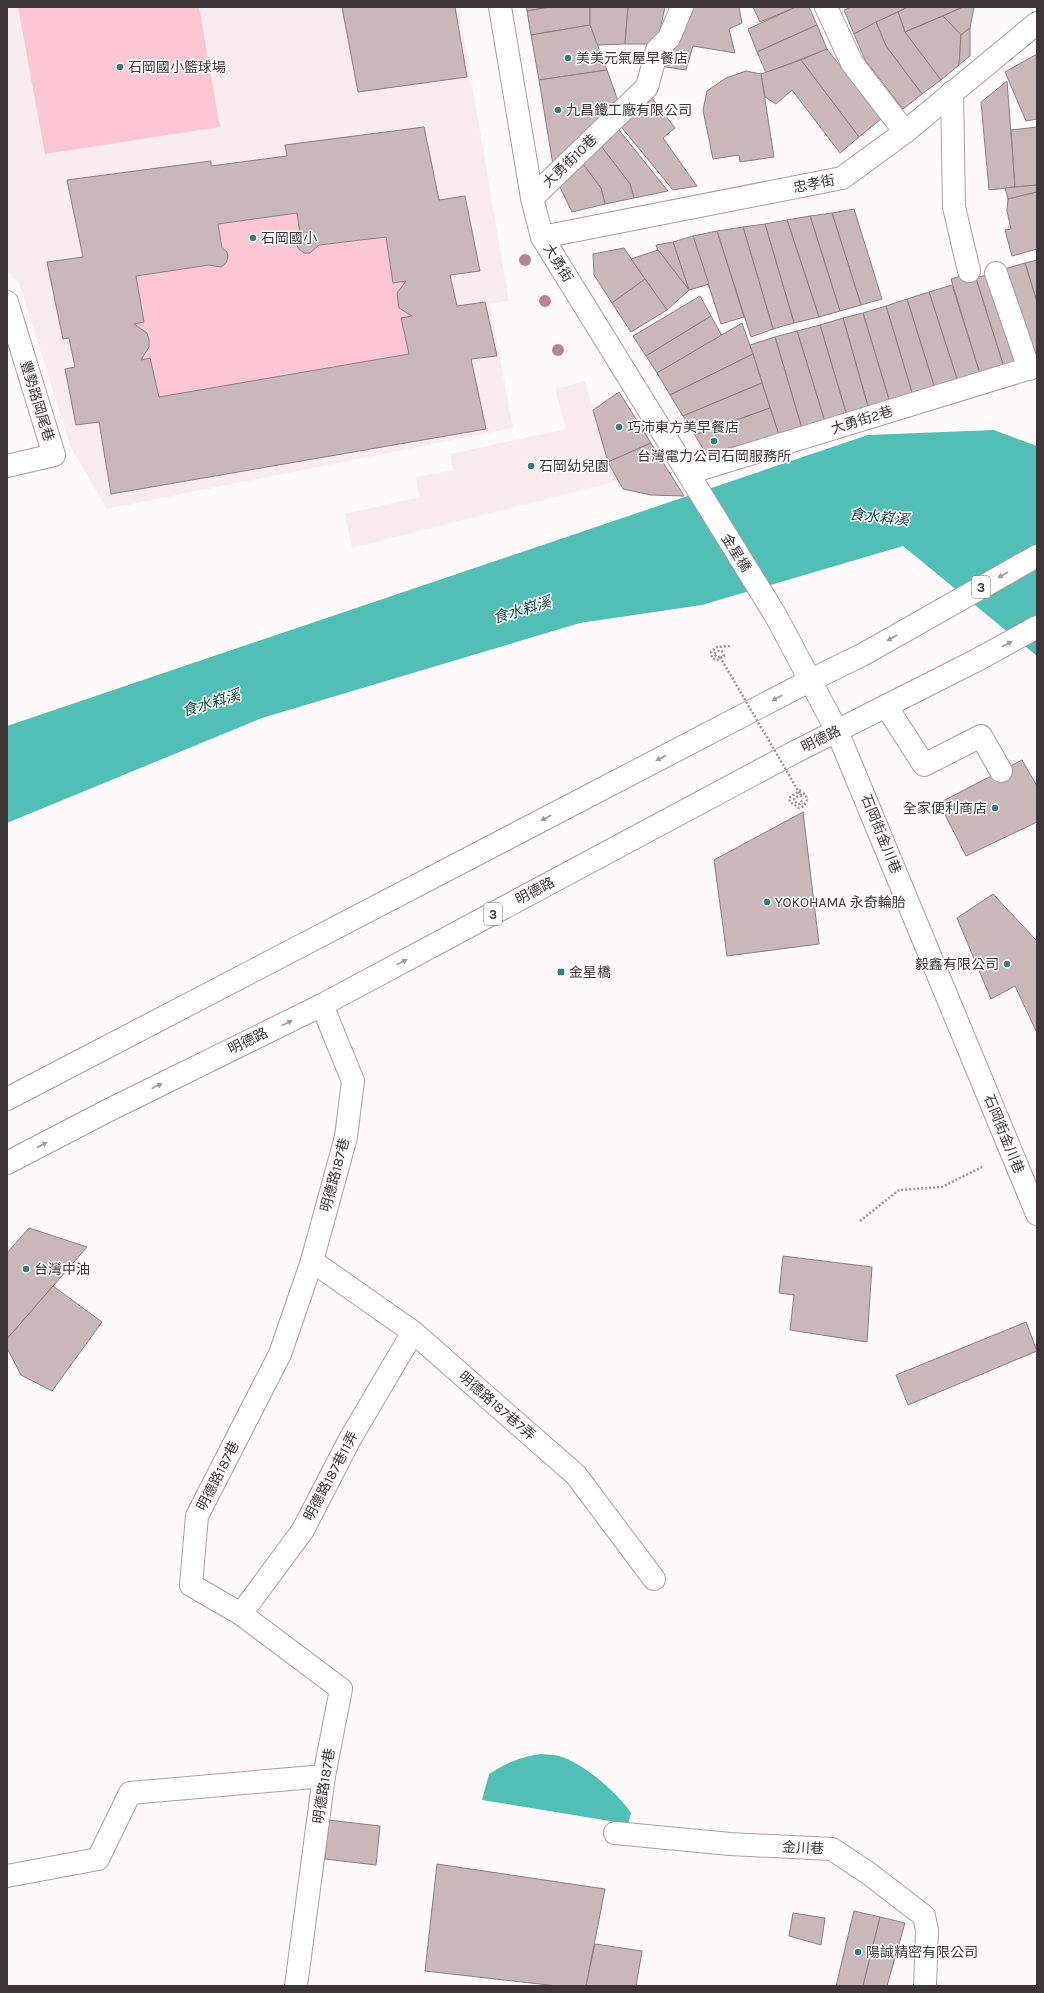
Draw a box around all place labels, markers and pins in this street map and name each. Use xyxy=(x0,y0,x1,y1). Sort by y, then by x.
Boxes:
place label: 美美元氣屋早餐店 xyxy=(576,50,688,67)
marker: 美美元氣屋早餐店 xyxy=(563,53,573,63)
place label: 石岡國小籃球場 xyxy=(128,59,226,76)
marker: 石岡國小籃球場 xyxy=(115,62,125,72)
place label: 九昌鐵工廠有限公司 xyxy=(566,102,692,119)
marker: 九昌鐵工廠有限公司 xyxy=(553,105,563,115)
place label: 石岡國小 xyxy=(261,230,317,247)
marker: 石岡國小 xyxy=(248,233,258,243)
place label: 巧沛東方美早餐店 xyxy=(627,419,739,436)
marker: 巧沛東方美早餐店 xyxy=(614,422,624,432)
marker: 台灣電力公司石岡服務所 xyxy=(709,436,719,446)
place label: 台灣電力公司石岡服務所 xyxy=(637,448,791,465)
place label: 石岡幼兒園 xyxy=(539,458,609,475)
marker: 石岡幼兒園 xyxy=(526,461,536,471)
place label: 全家便利商店 xyxy=(903,800,987,817)
marker: 全家便利商店 xyxy=(990,803,1000,813)
place label: YOKOHAMA 永奇輪胎 xyxy=(775,894,906,911)
marker: YOKOHAMA 永奇輪胎 xyxy=(762,897,772,907)
place label: 毅鑫有限公司 xyxy=(915,956,999,973)
marker: 毅鑫有限公司 xyxy=(1002,959,1012,969)
place label: 金星橋 xyxy=(569,964,611,981)
marker: 金星橋 xyxy=(556,967,566,977)
place label: 台灣中油 xyxy=(34,1261,90,1278)
marker: 台灣中油 xyxy=(21,1264,31,1274)
place label: 陽誠精密有限公司 xyxy=(866,1944,978,1961)
marker: 陽誠精密有限公司 xyxy=(853,1947,863,1957)

